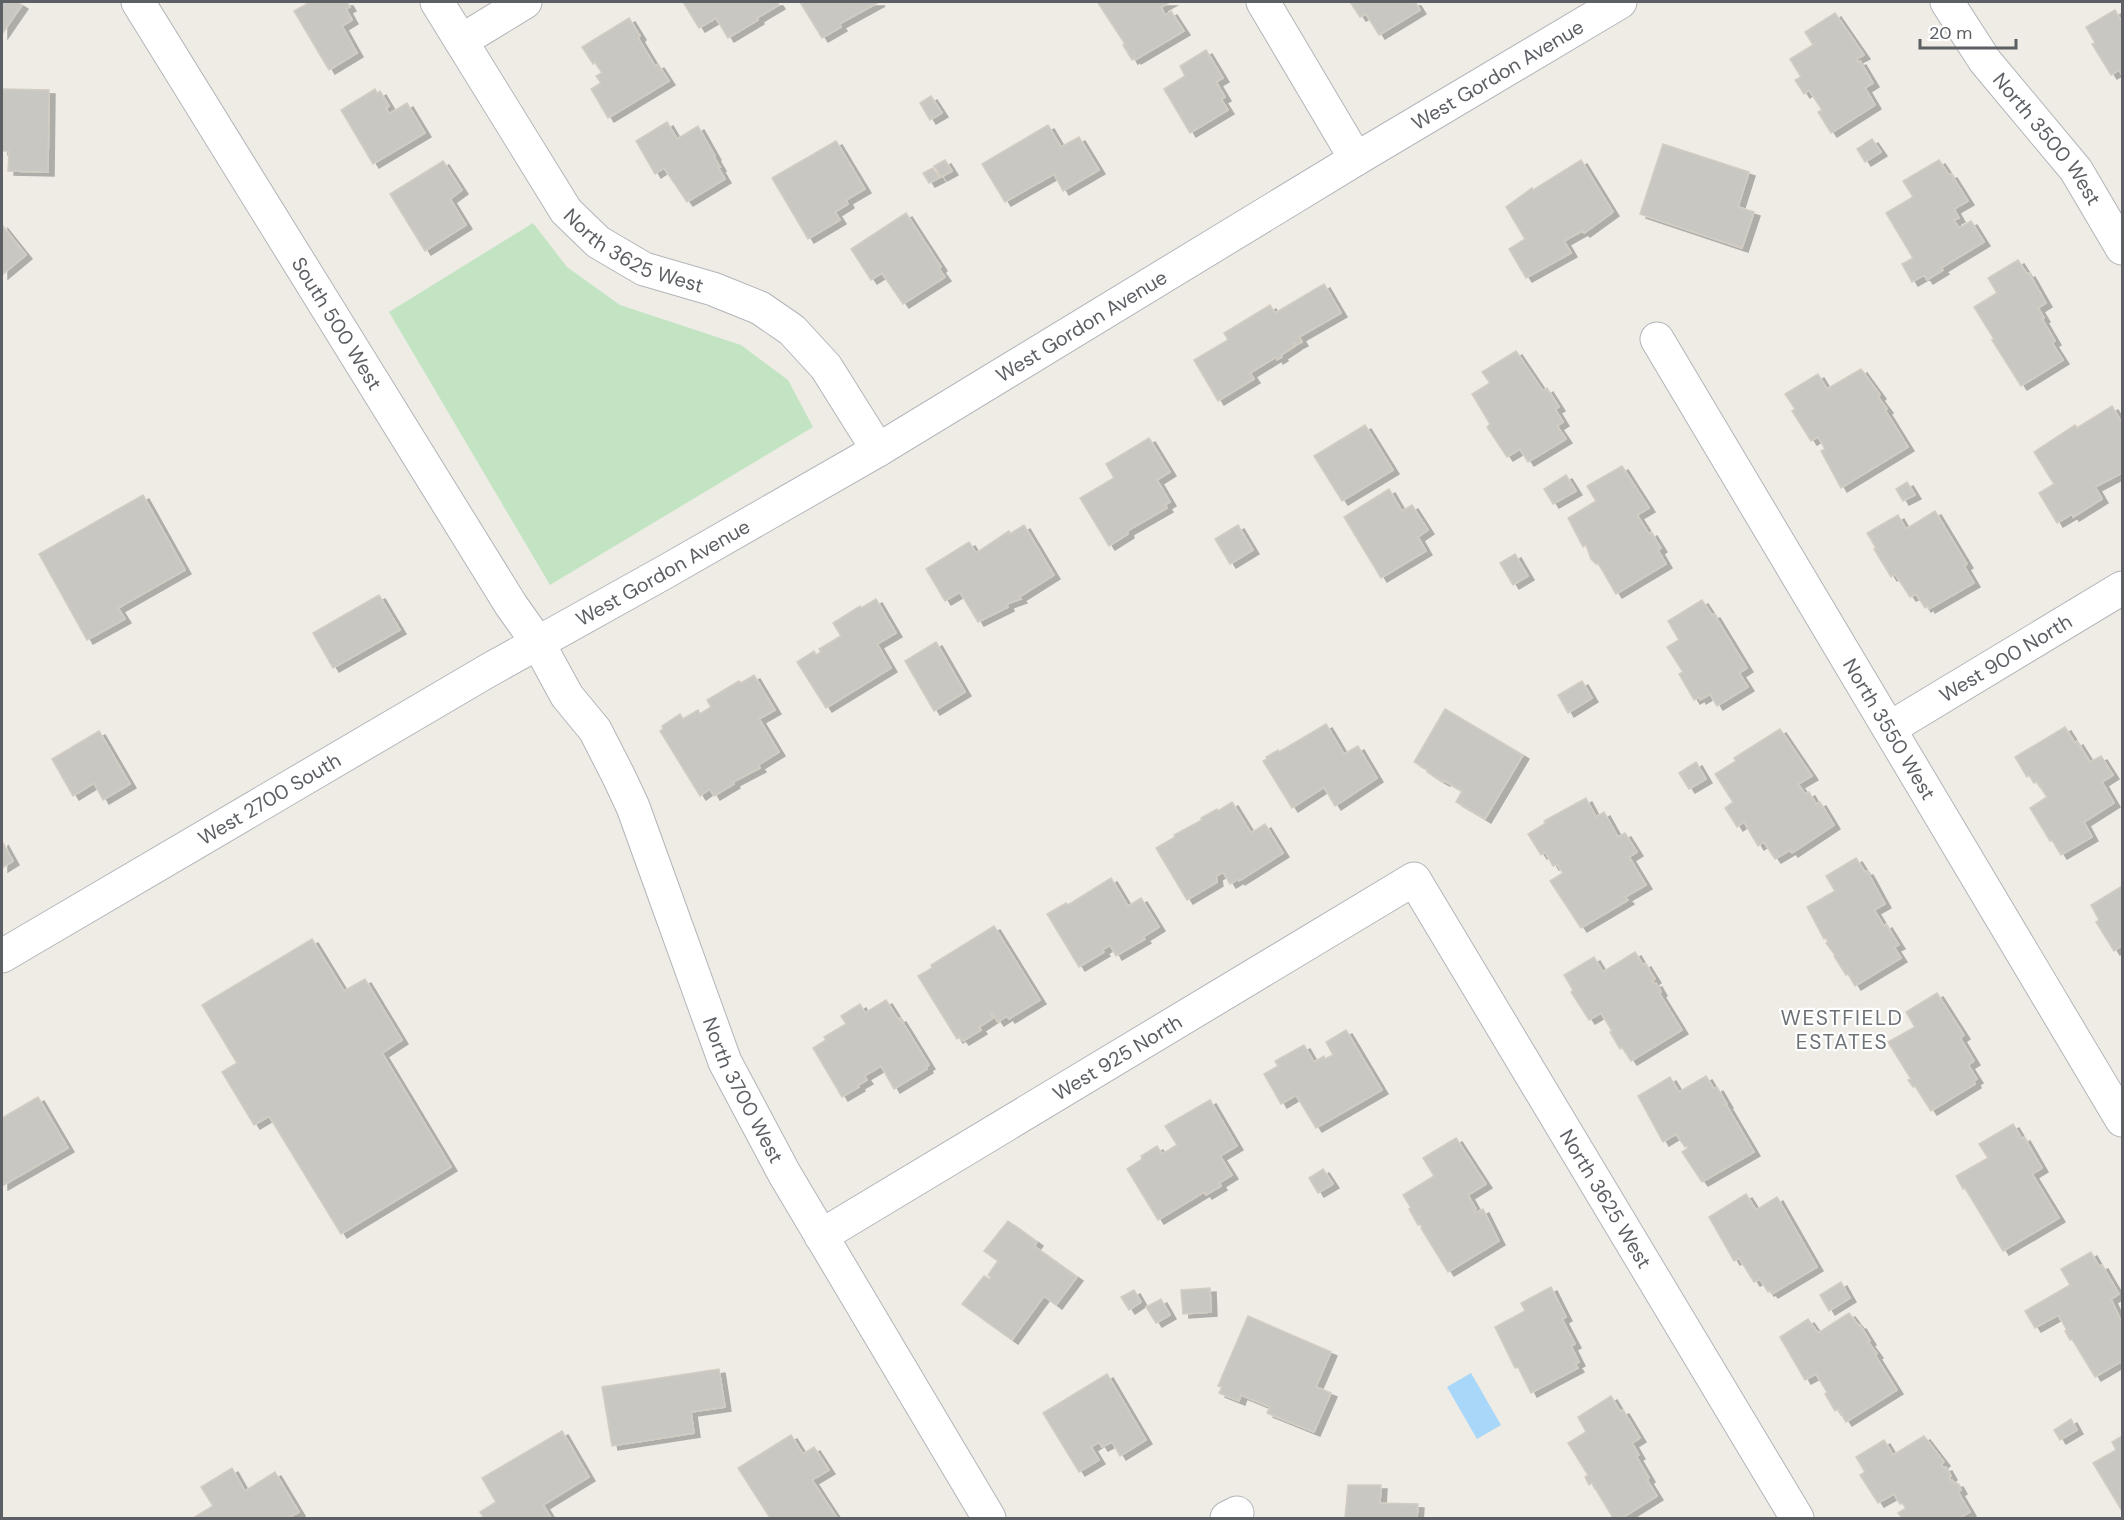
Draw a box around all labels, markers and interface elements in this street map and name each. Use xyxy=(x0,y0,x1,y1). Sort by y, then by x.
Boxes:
scale bar xyxy=(1920,12,2016,50)
street label: West Gordon Avenue xyxy=(1407,14,1588,136)
text: 20 m xyxy=(1929,21,1972,45)
street label: North 3500 West xyxy=(1987,67,2107,210)
street label: North 3625 West xyxy=(558,203,707,299)
street label: South 500 West xyxy=(286,252,388,395)
street label: West Gordon Avenue xyxy=(991,264,1172,388)
street label: West Gordon Avenue xyxy=(571,513,755,632)
street label: West 900 North xyxy=(1935,608,2077,708)
street label: North 3550 West xyxy=(1837,654,1941,805)
street label: West 2700 South xyxy=(193,747,345,851)
district label: WESTFIELD ESTATES xyxy=(1781,1004,1903,1056)
street label: West 925 North xyxy=(1048,1009,1187,1106)
street label: North 3700 West xyxy=(697,1014,789,1168)
street label: North 3625 West xyxy=(1554,1124,1657,1273)

